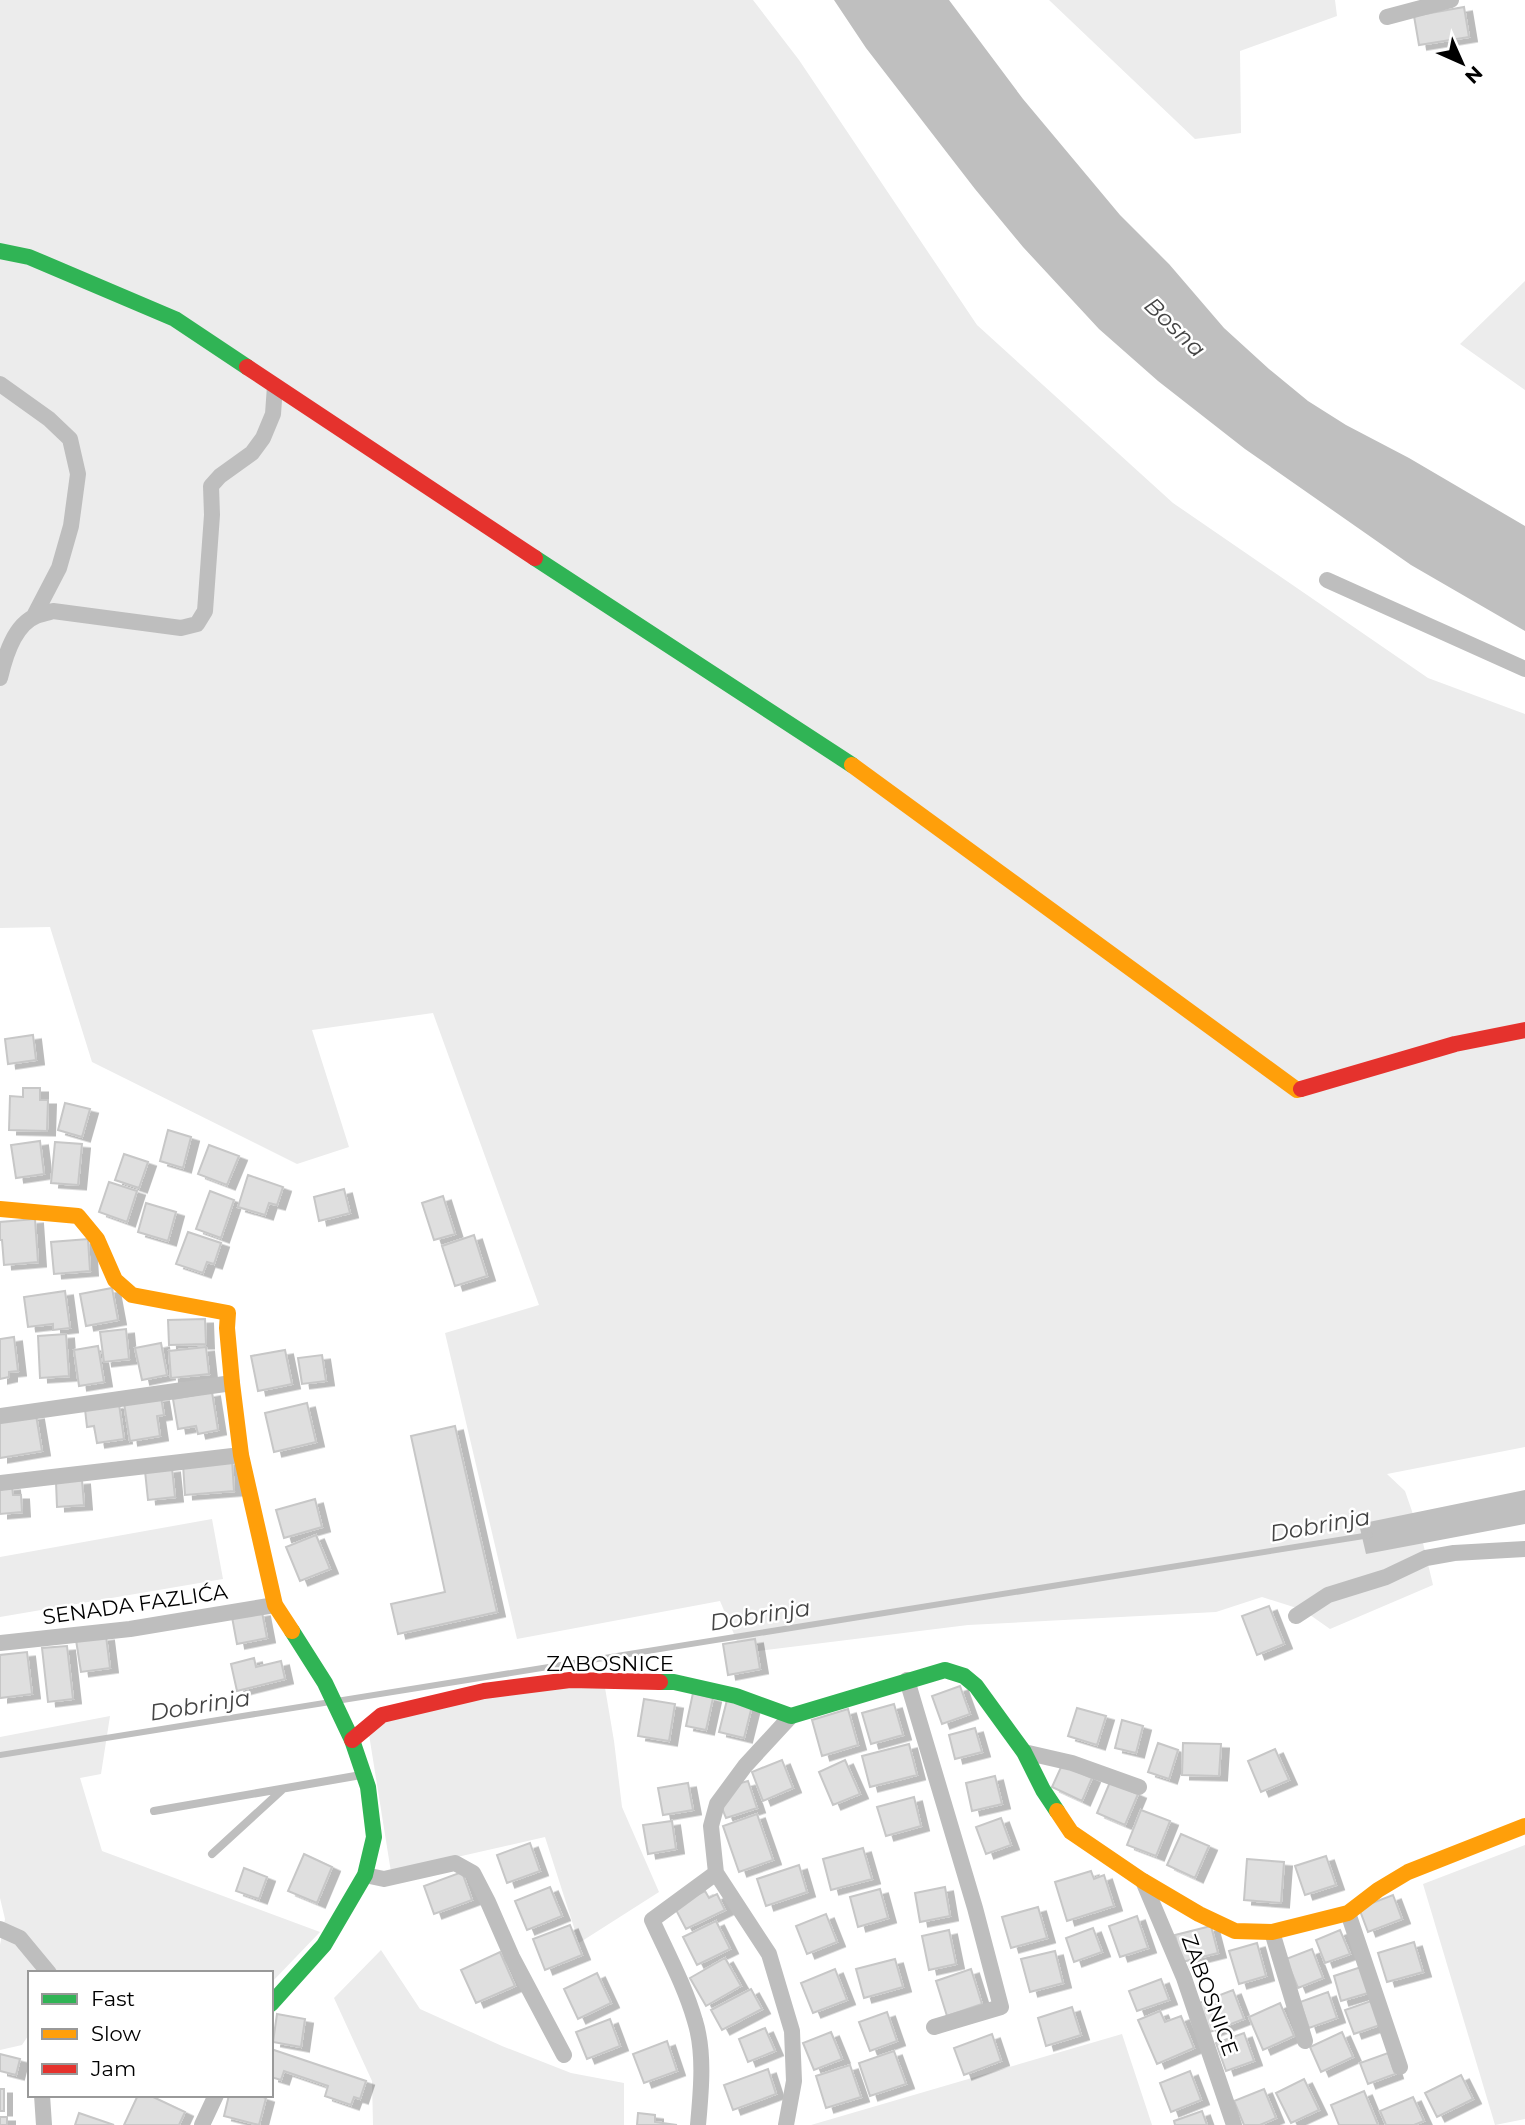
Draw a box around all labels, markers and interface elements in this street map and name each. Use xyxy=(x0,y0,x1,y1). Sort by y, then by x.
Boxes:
north arrow xyxy=(1427,28,1497,98)
text: N xyxy=(1460,61,1487,88)
water label: Bosna xyxy=(1139,291,1211,363)
water label: Dobrinja xyxy=(1267,1502,1373,1548)
street label: SENADA FAZLIĆA xyxy=(41,1579,230,1629)
water label: Dobrinja xyxy=(708,1593,812,1637)
street label: ZABOSNICE xyxy=(546,1651,674,1676)
water label: Dobrinja xyxy=(148,1683,252,1727)
street label: ZABOSNICE xyxy=(1176,1931,1244,2059)
legend xyxy=(28,1971,273,2097)
text: Fast xyxy=(91,1986,135,2011)
text: Slow xyxy=(91,2021,141,2046)
text: Jam xyxy=(90,2056,136,2081)

